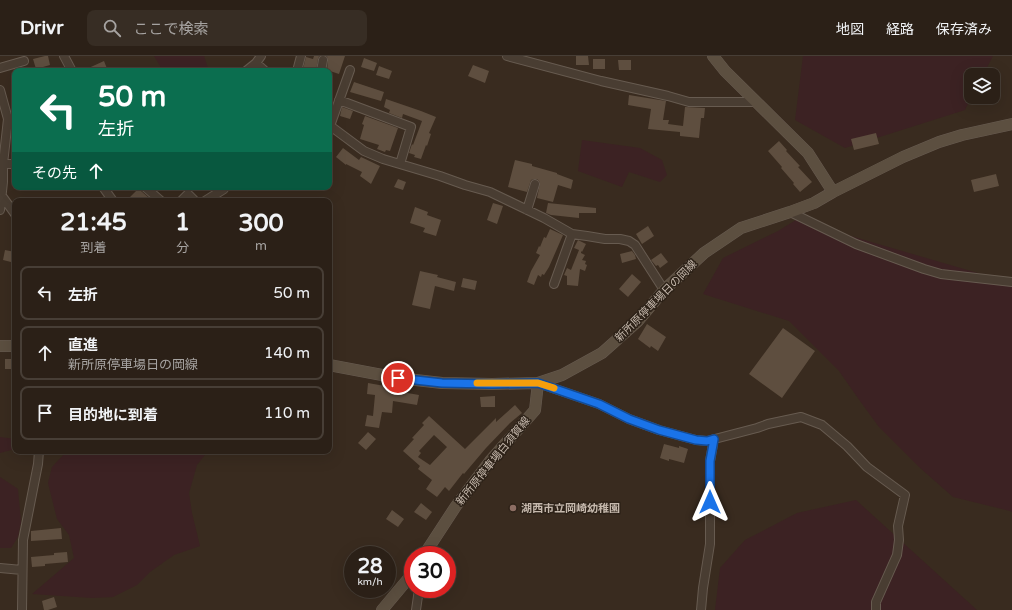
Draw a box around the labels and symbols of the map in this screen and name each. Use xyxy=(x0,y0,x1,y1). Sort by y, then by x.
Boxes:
street label: 新所原停車場日の岡線 xyxy=(613,258,699,344)
pin xyxy=(381,361,415,395)
street label: 新所原停車場白須賀線 xyxy=(453,414,533,508)
position arrow xyxy=(689,481,731,523)
place label: 湖西市立岡崎幼稚園 xyxy=(521,502,620,515)
marker: 湖西市立岡崎幼稚園 xyxy=(508,503,518,513)
speed limit sign: 30 xyxy=(404,546,456,598)

